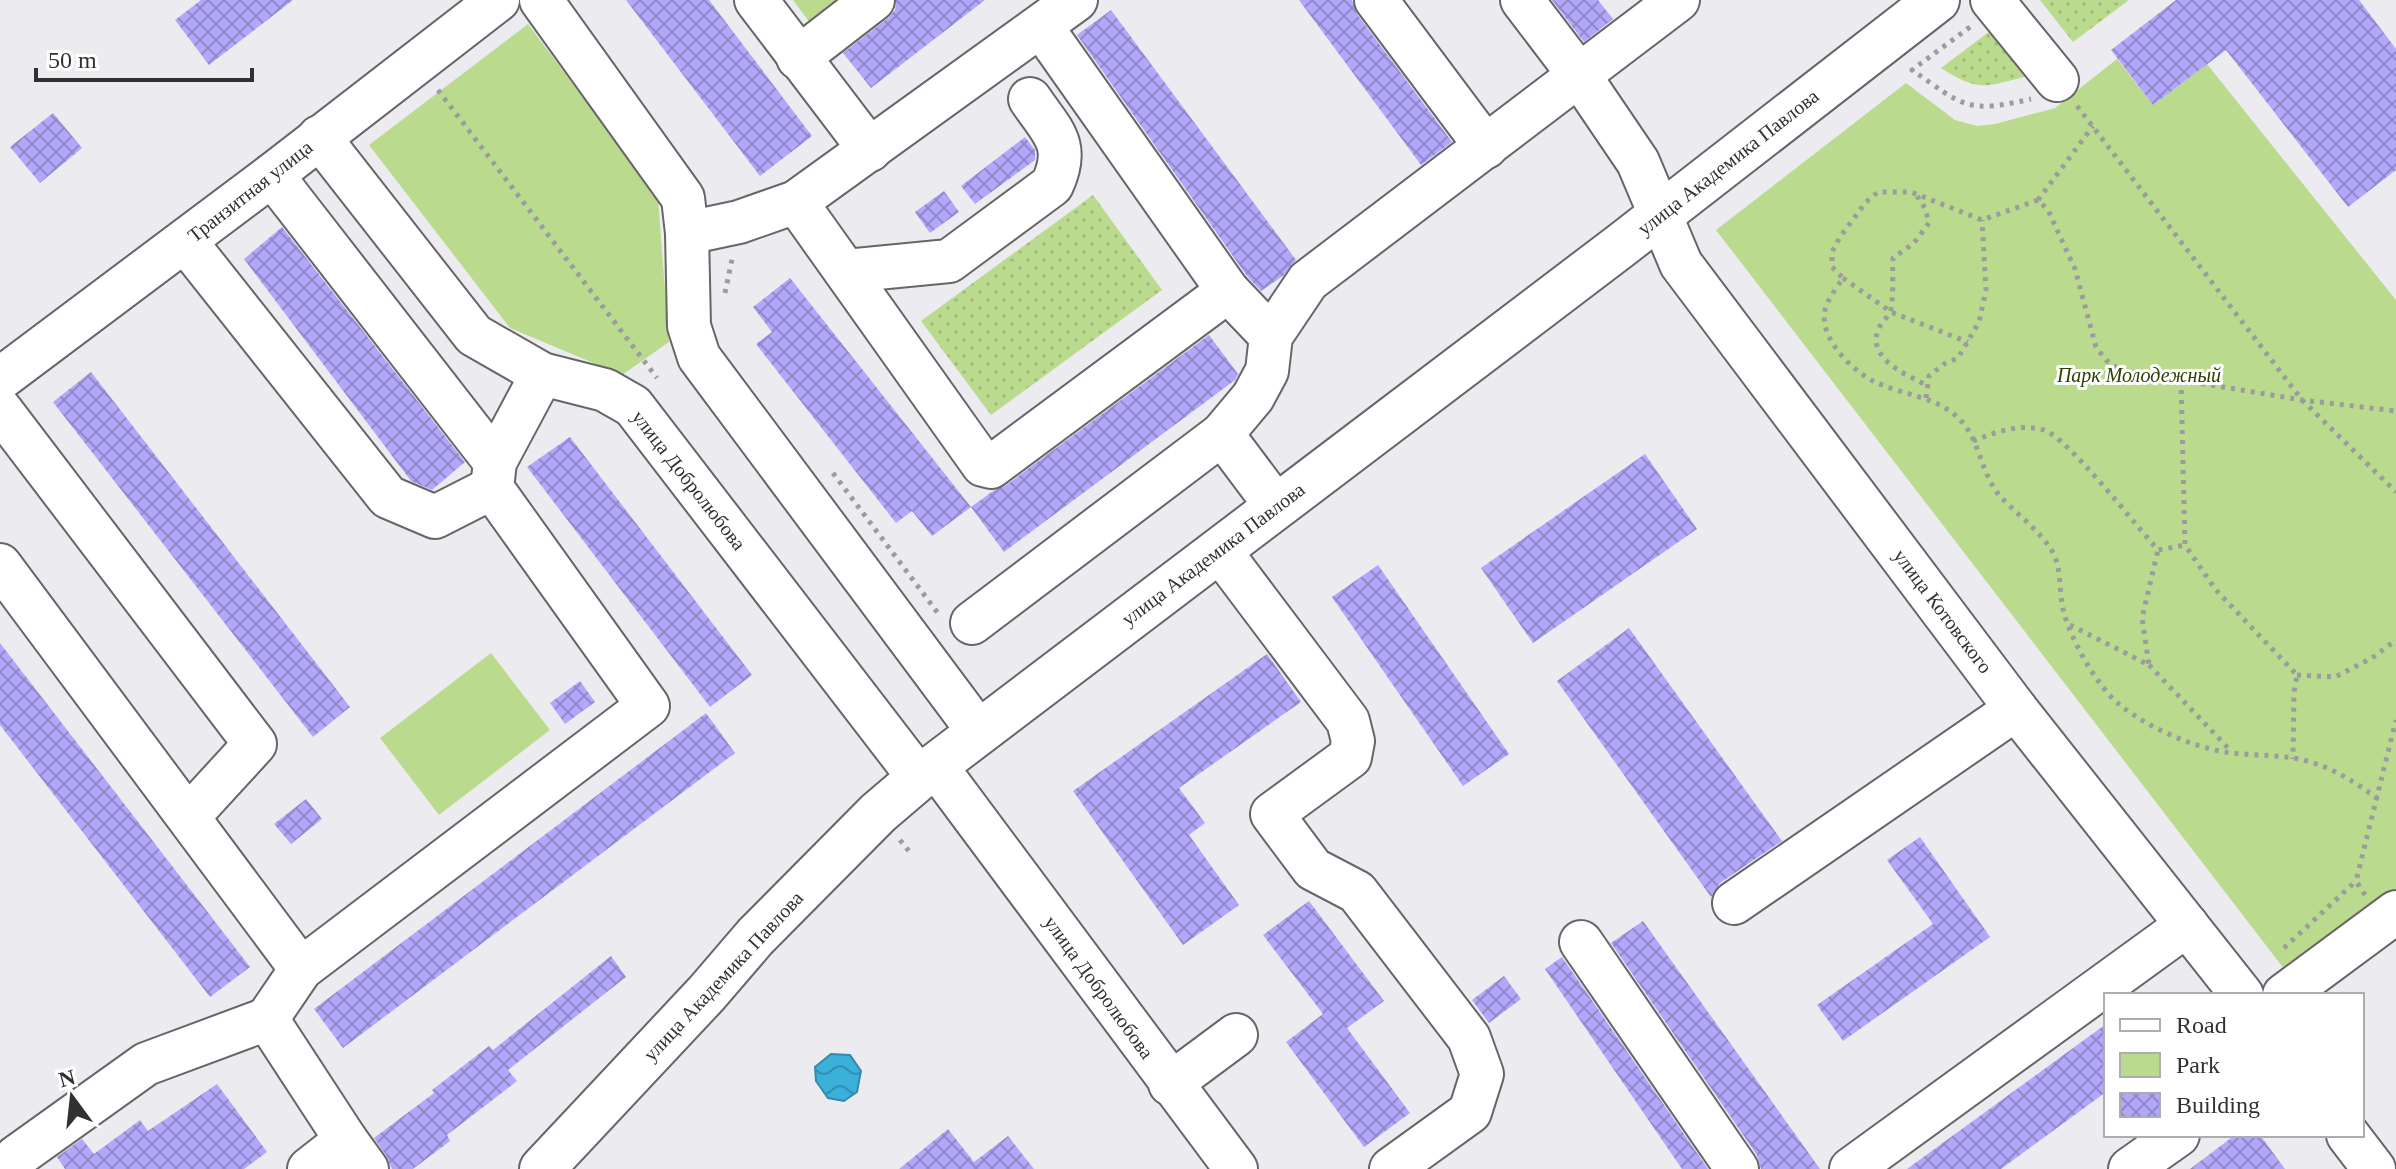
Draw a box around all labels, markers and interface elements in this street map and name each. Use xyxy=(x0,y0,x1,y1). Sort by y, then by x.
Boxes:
scale bar xyxy=(36,32,252,82)
text: 50 m xyxy=(48,47,97,73)
street label: улица Академика Павлова xyxy=(1633,84,1823,240)
street label: Транзитная улица xyxy=(184,136,317,247)
park label: Парк Молодежный xyxy=(2056,364,2221,387)
street label: улица Добролюбова xyxy=(627,406,750,555)
street label: улица Академика Павлова xyxy=(1117,478,1310,631)
street label: улица Котовского xyxy=(1888,545,1997,678)
street label: улица Академика Павлова xyxy=(639,887,808,1066)
street label: улица Добролюбова xyxy=(1039,911,1158,1063)
legend xyxy=(2104,993,2364,1137)
text: Road xyxy=(2176,1012,2227,1038)
text: Park xyxy=(2176,1052,2220,1078)
north arrow xyxy=(32,1057,112,1137)
text: N xyxy=(56,1064,78,1092)
text: Building xyxy=(2176,1092,2260,1118)

